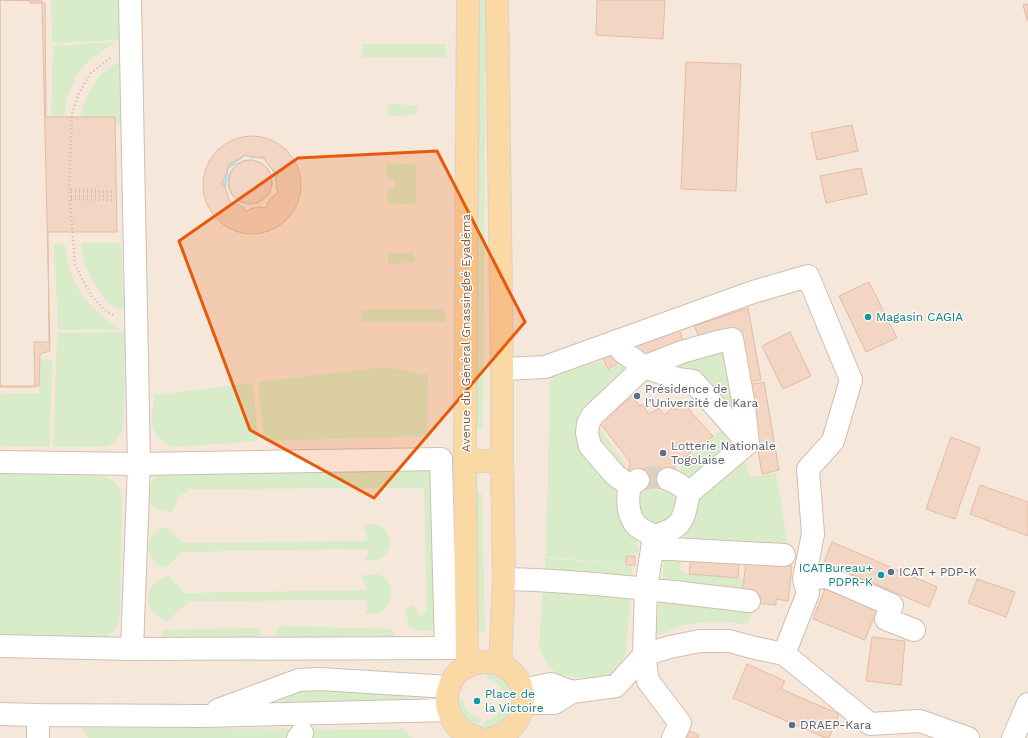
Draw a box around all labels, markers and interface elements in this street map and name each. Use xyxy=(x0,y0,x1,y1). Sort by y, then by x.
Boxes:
street label: Avenue du Général Gnassingbé Eyadéma xyxy=(459,214,473,452)
place label: Magasin CAGIA xyxy=(876,310,963,324)
marker: Magasin CAGIA xyxy=(863,312,873,322)
place label: Présidence de l'Université de Kara xyxy=(645,382,758,410)
marker: Présidence de l'Université de Kara xyxy=(632,391,642,401)
place label: Lotterie Nationale Togolaise xyxy=(671,439,776,467)
marker: Lotterie Nationale Togolaise xyxy=(658,448,668,458)
place label: ICATBureau+ PDPR-K xyxy=(799,561,873,589)
place label: ICAT + PDP-K xyxy=(899,565,977,579)
marker: ICAT + PDP-K xyxy=(886,567,896,577)
marker: ICATBureau+ PDPR-K xyxy=(876,570,886,580)
place label: Place de la Victoire xyxy=(485,687,544,715)
marker: Place de la Victoire xyxy=(472,696,482,706)
place label: DRAEP-Kara xyxy=(800,718,872,732)
marker: DRAEP-Kara xyxy=(787,720,797,730)

